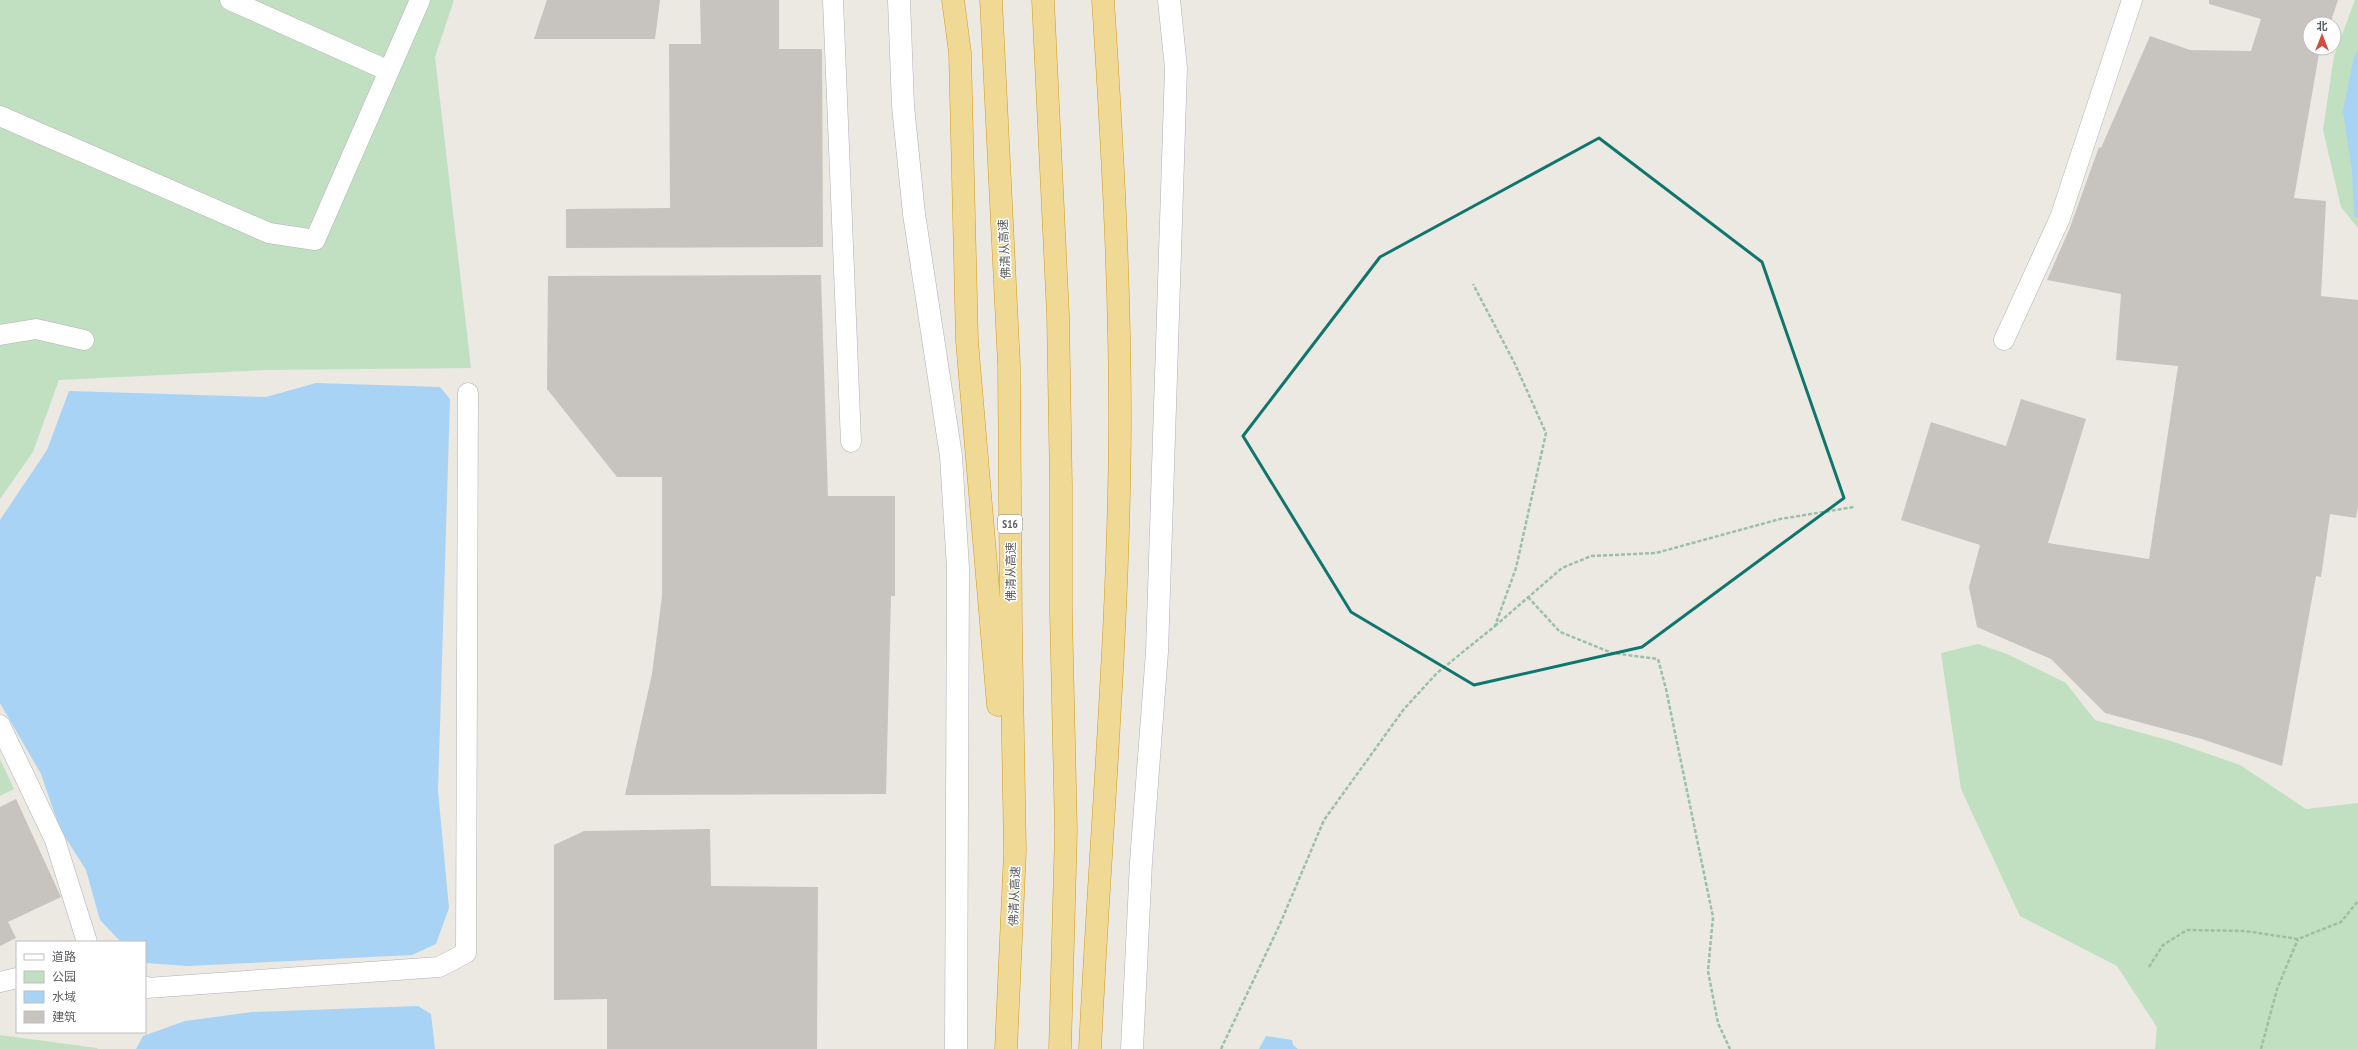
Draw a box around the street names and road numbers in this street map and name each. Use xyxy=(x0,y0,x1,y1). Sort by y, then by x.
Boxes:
street label: 佛清从高速 xyxy=(995,219,1013,279)
road number: S16 xyxy=(998,515,1022,533)
street label: 佛清从高速 xyxy=(1003,542,1018,602)
street label: 佛清从高速 xyxy=(1005,866,1023,926)

